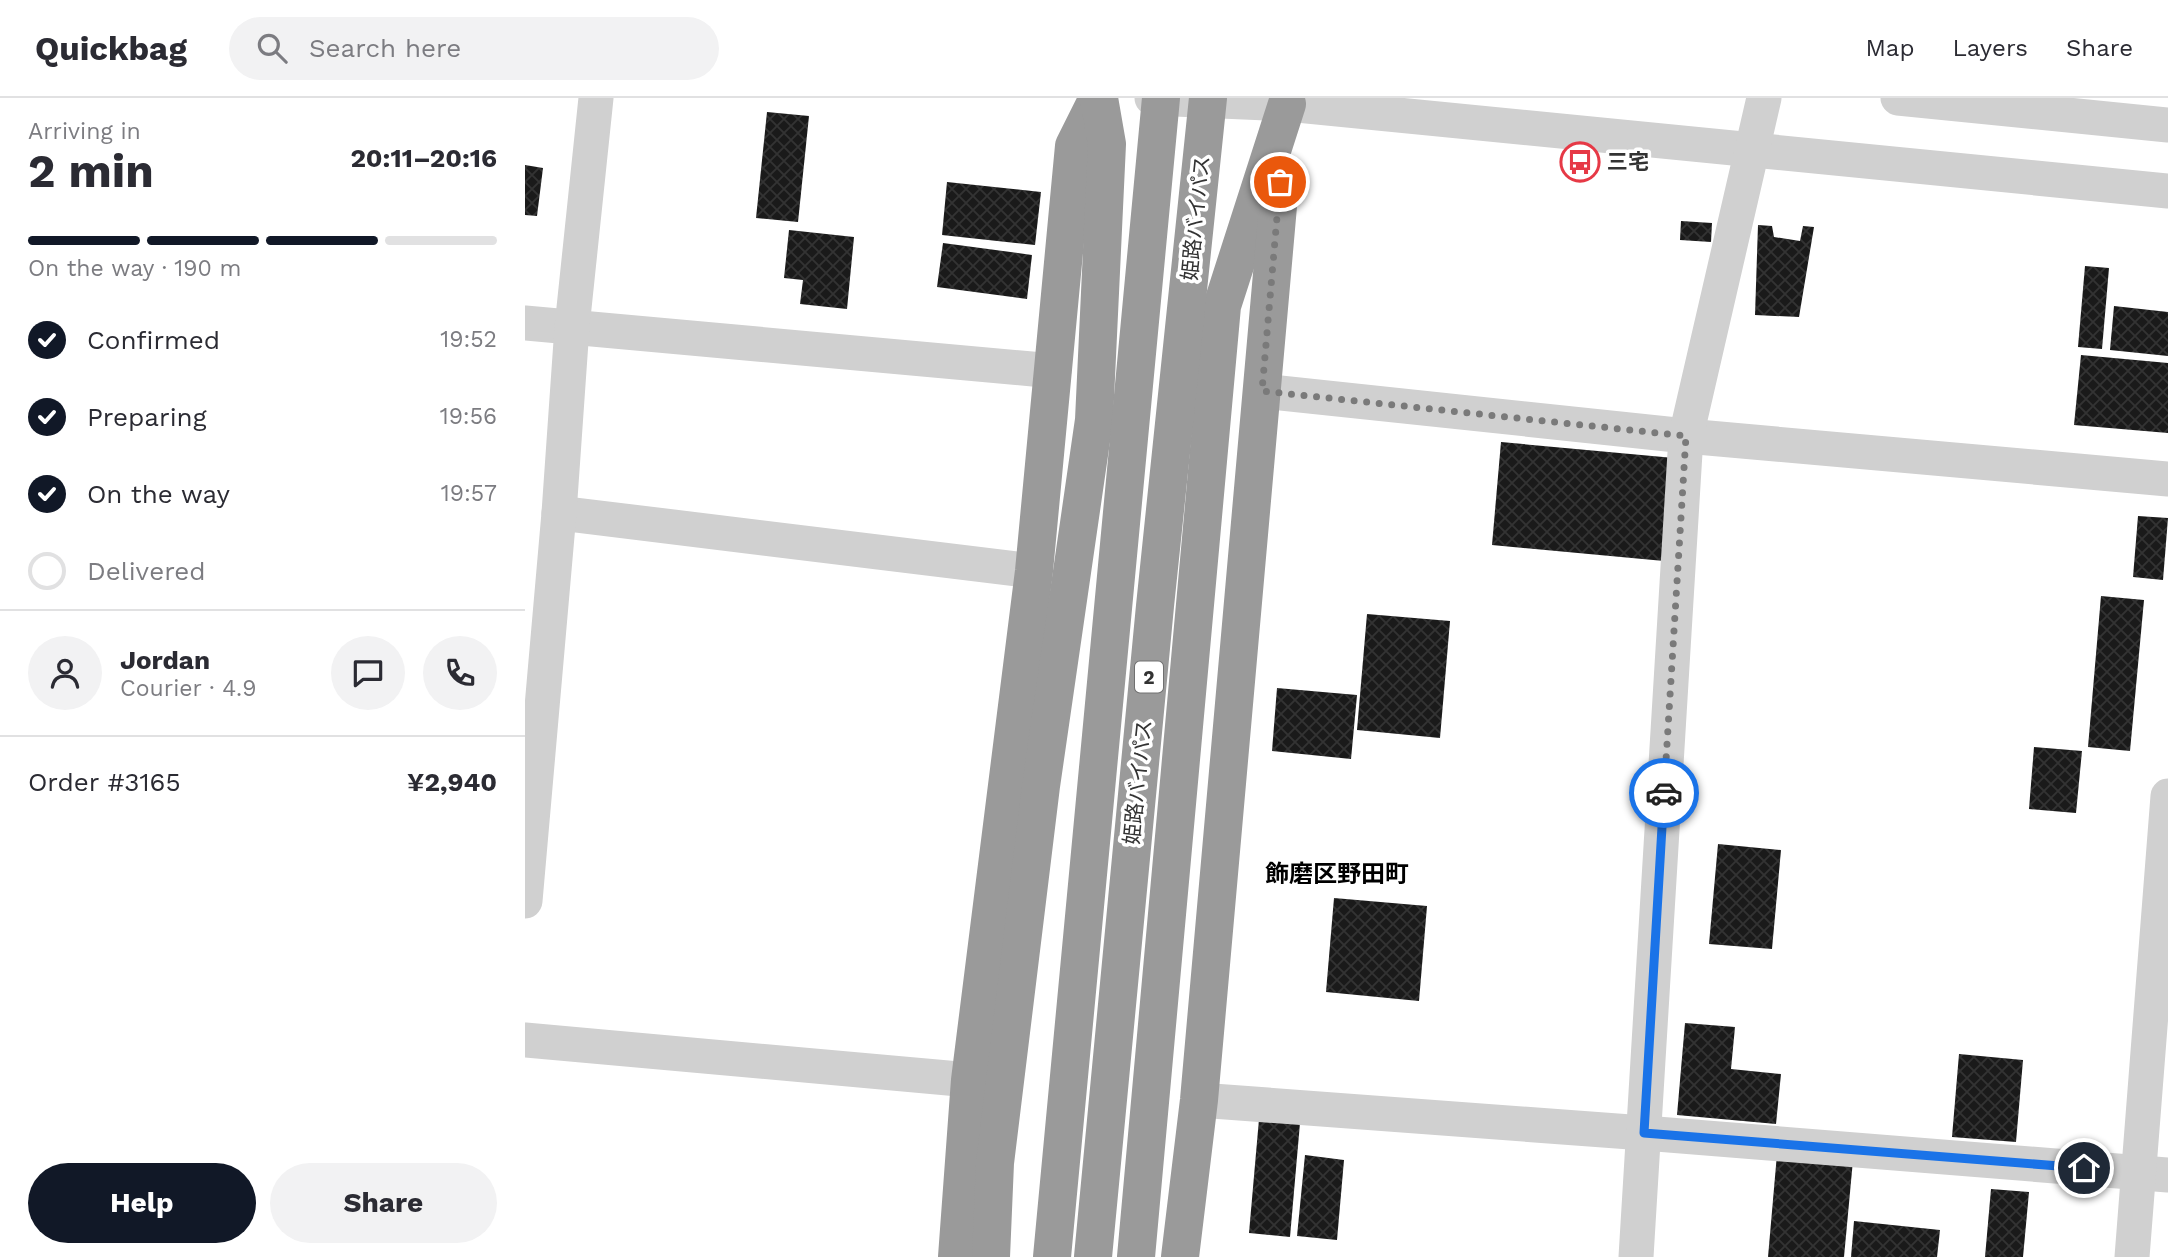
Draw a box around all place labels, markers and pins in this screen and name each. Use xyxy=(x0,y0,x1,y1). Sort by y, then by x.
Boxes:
bus stop icon: 三宅 xyxy=(1559,141,1601,183)
place label: 三宅 xyxy=(1607,149,1649,174)
pin xyxy=(1250,152,1310,212)
pin xyxy=(2054,1138,2114,1198)

